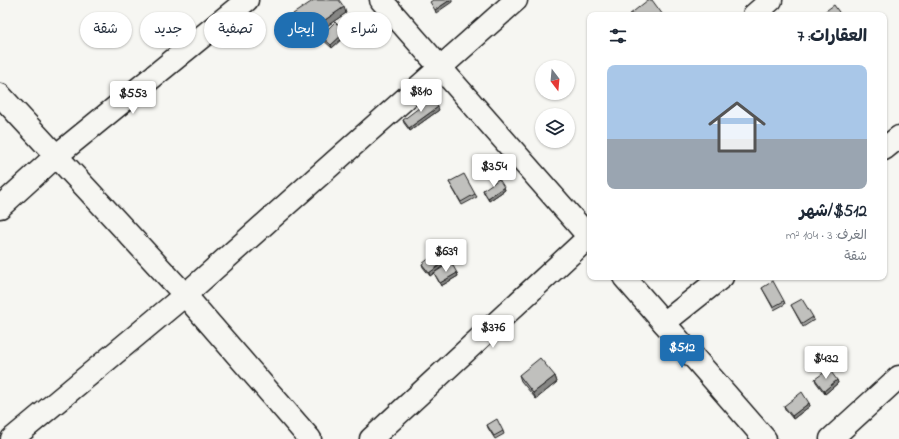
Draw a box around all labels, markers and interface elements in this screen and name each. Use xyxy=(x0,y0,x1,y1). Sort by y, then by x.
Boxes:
chip: شقة xyxy=(80,12,132,48)
chip: جديد xyxy=(140,12,196,48)
chip: تصفية xyxy=(204,12,266,48)
chip: إيجار xyxy=(274,12,329,48)
chip: شراء xyxy=(337,12,392,48)
text: العقارات: 7 xyxy=(797,24,867,49)
icon: filters xyxy=(607,25,629,47)
north arrow xyxy=(535,60,575,100)
map controls xyxy=(535,60,575,148)
pin: $810 xyxy=(397,79,445,113)
pin: $553 xyxy=(109,81,157,115)
text: $810 xyxy=(410,82,432,101)
text: $553 xyxy=(119,84,147,103)
icon: home xyxy=(701,91,773,163)
button: layers xyxy=(535,108,575,148)
pin: $354 xyxy=(470,154,518,188)
text: $354 xyxy=(481,157,507,176)
text: $512/شهر xyxy=(800,199,867,224)
text: الغرف: 3 · 104 m² xyxy=(786,226,867,245)
pin: $639 xyxy=(422,239,470,273)
text: $639 xyxy=(435,242,457,261)
text: شقة xyxy=(844,247,867,266)
pin: $376 xyxy=(469,315,517,349)
text: $376 xyxy=(481,318,505,337)
pin: $512 xyxy=(658,335,706,369)
text: $512 xyxy=(669,338,695,357)
pin: $432 xyxy=(802,346,850,380)
text: $432 xyxy=(813,349,839,368)

